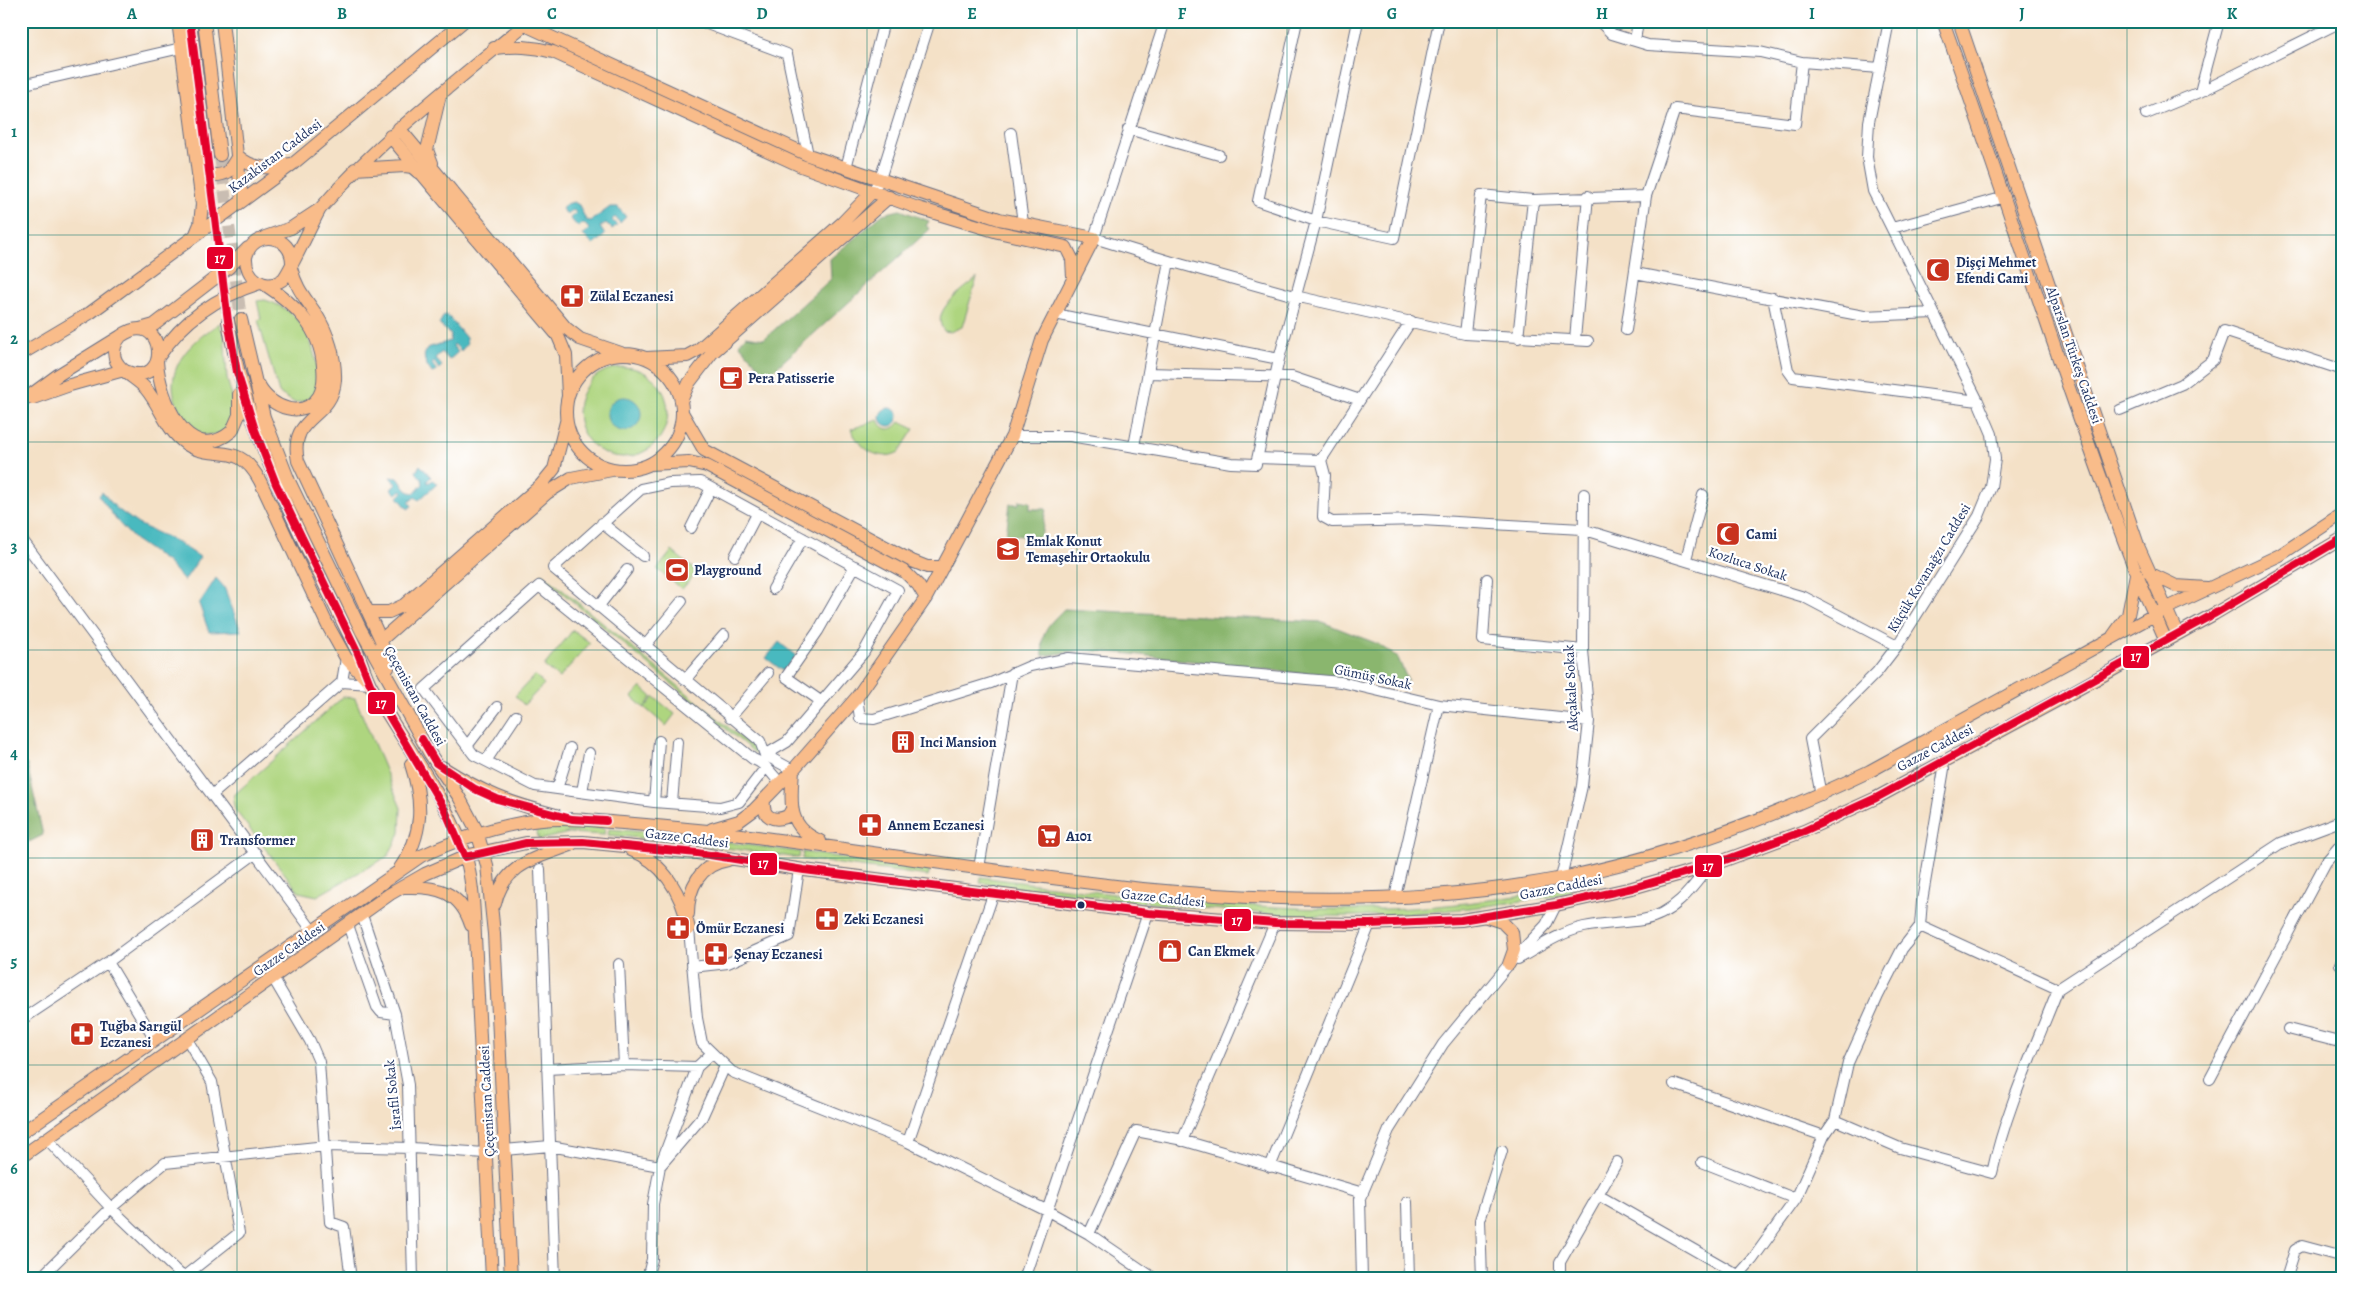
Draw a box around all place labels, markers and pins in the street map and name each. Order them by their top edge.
place label: Dişçi Mehmet Efendi Cami [1956,253,2037,288]
mosque icon: Dişçi Mehmet Efendi Cami [1925,257,1951,283]
pharmacy icon: Zülal Eczanesi [559,283,585,309]
place label: Zülal Eczanesi [590,287,674,306]
cafe icon: Pera Patisserie [718,365,744,391]
place label: Pera Patisserie [748,369,835,388]
mosque icon: Cami [1715,521,1741,547]
place label: Cami [1746,525,1777,544]
place label: Emlak Konut Temaşehir Ortaokulu [1026,532,1151,567]
school or university icon: Emlak Konut Temaşehir Ortaokulu [995,536,1021,562]
sports icon: Playground [664,557,690,583]
place label: Playground [694,561,762,580]
building icon: Inci Mansion [890,729,916,755]
place label: Inci Mansion [920,733,997,752]
pharmacy icon: Annem Eczanesi [857,812,883,838]
place label: Annem Eczanesi [887,816,984,835]
supermarket icon: A101 [1036,823,1062,849]
building icon: Transformer [189,827,215,853]
place label: A101 [1065,827,1092,846]
place label: Transformer [220,831,296,850]
unlabelled marker [1076,900,1086,910]
pharmacy icon: Zeki Eczanesi [814,906,840,932]
place label: Zeki Eczanesi [844,910,924,929]
pharmacy icon: Ömür Eczanesi [665,915,691,941]
place label: Ömür Eczanesi [696,919,784,938]
shop icon: Can Ekmek [1157,938,1183,964]
pharmacy icon: Şenay Eczanesi [703,941,729,967]
place label: Can Ekmek [1188,942,1255,961]
place label: Şenay Eczanesi [734,945,823,964]
place label: Tuğba Sarıgül Eczanesi [100,1017,182,1052]
pharmacy icon: Tuğba Sarıgül Eczanesi [69,1021,95,1047]

